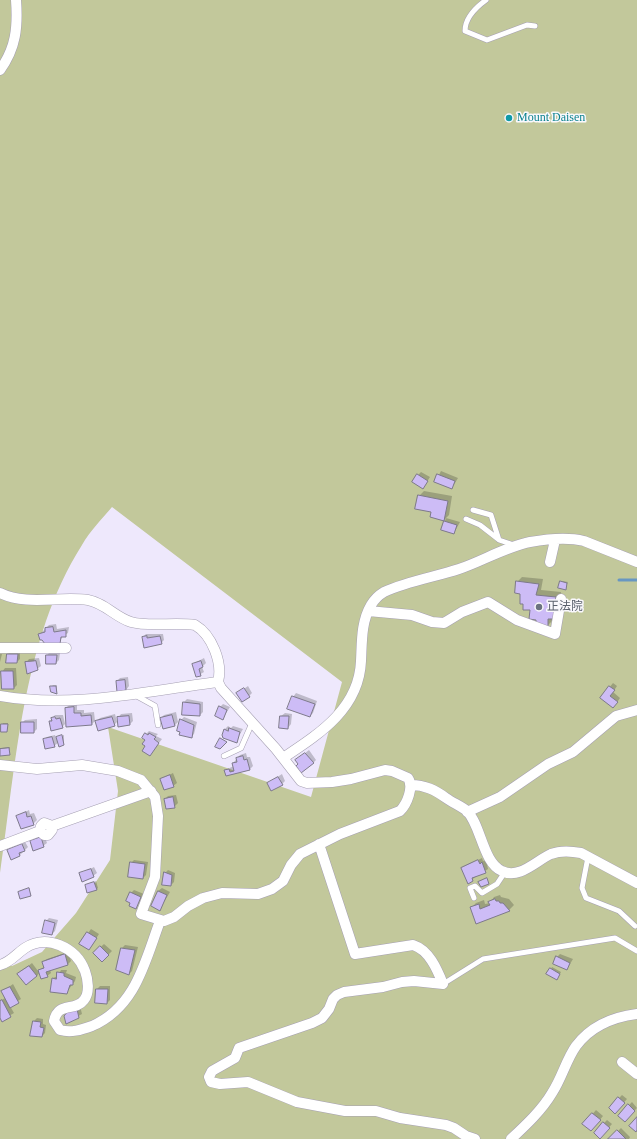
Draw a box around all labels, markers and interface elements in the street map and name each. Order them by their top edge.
place label: Mount Daisen [517,111,585,125]
marker: Mount Daisen [504,113,514,123]
place label: 正法院 [547,600,583,614]
marker: 正法院 [534,602,544,612]

